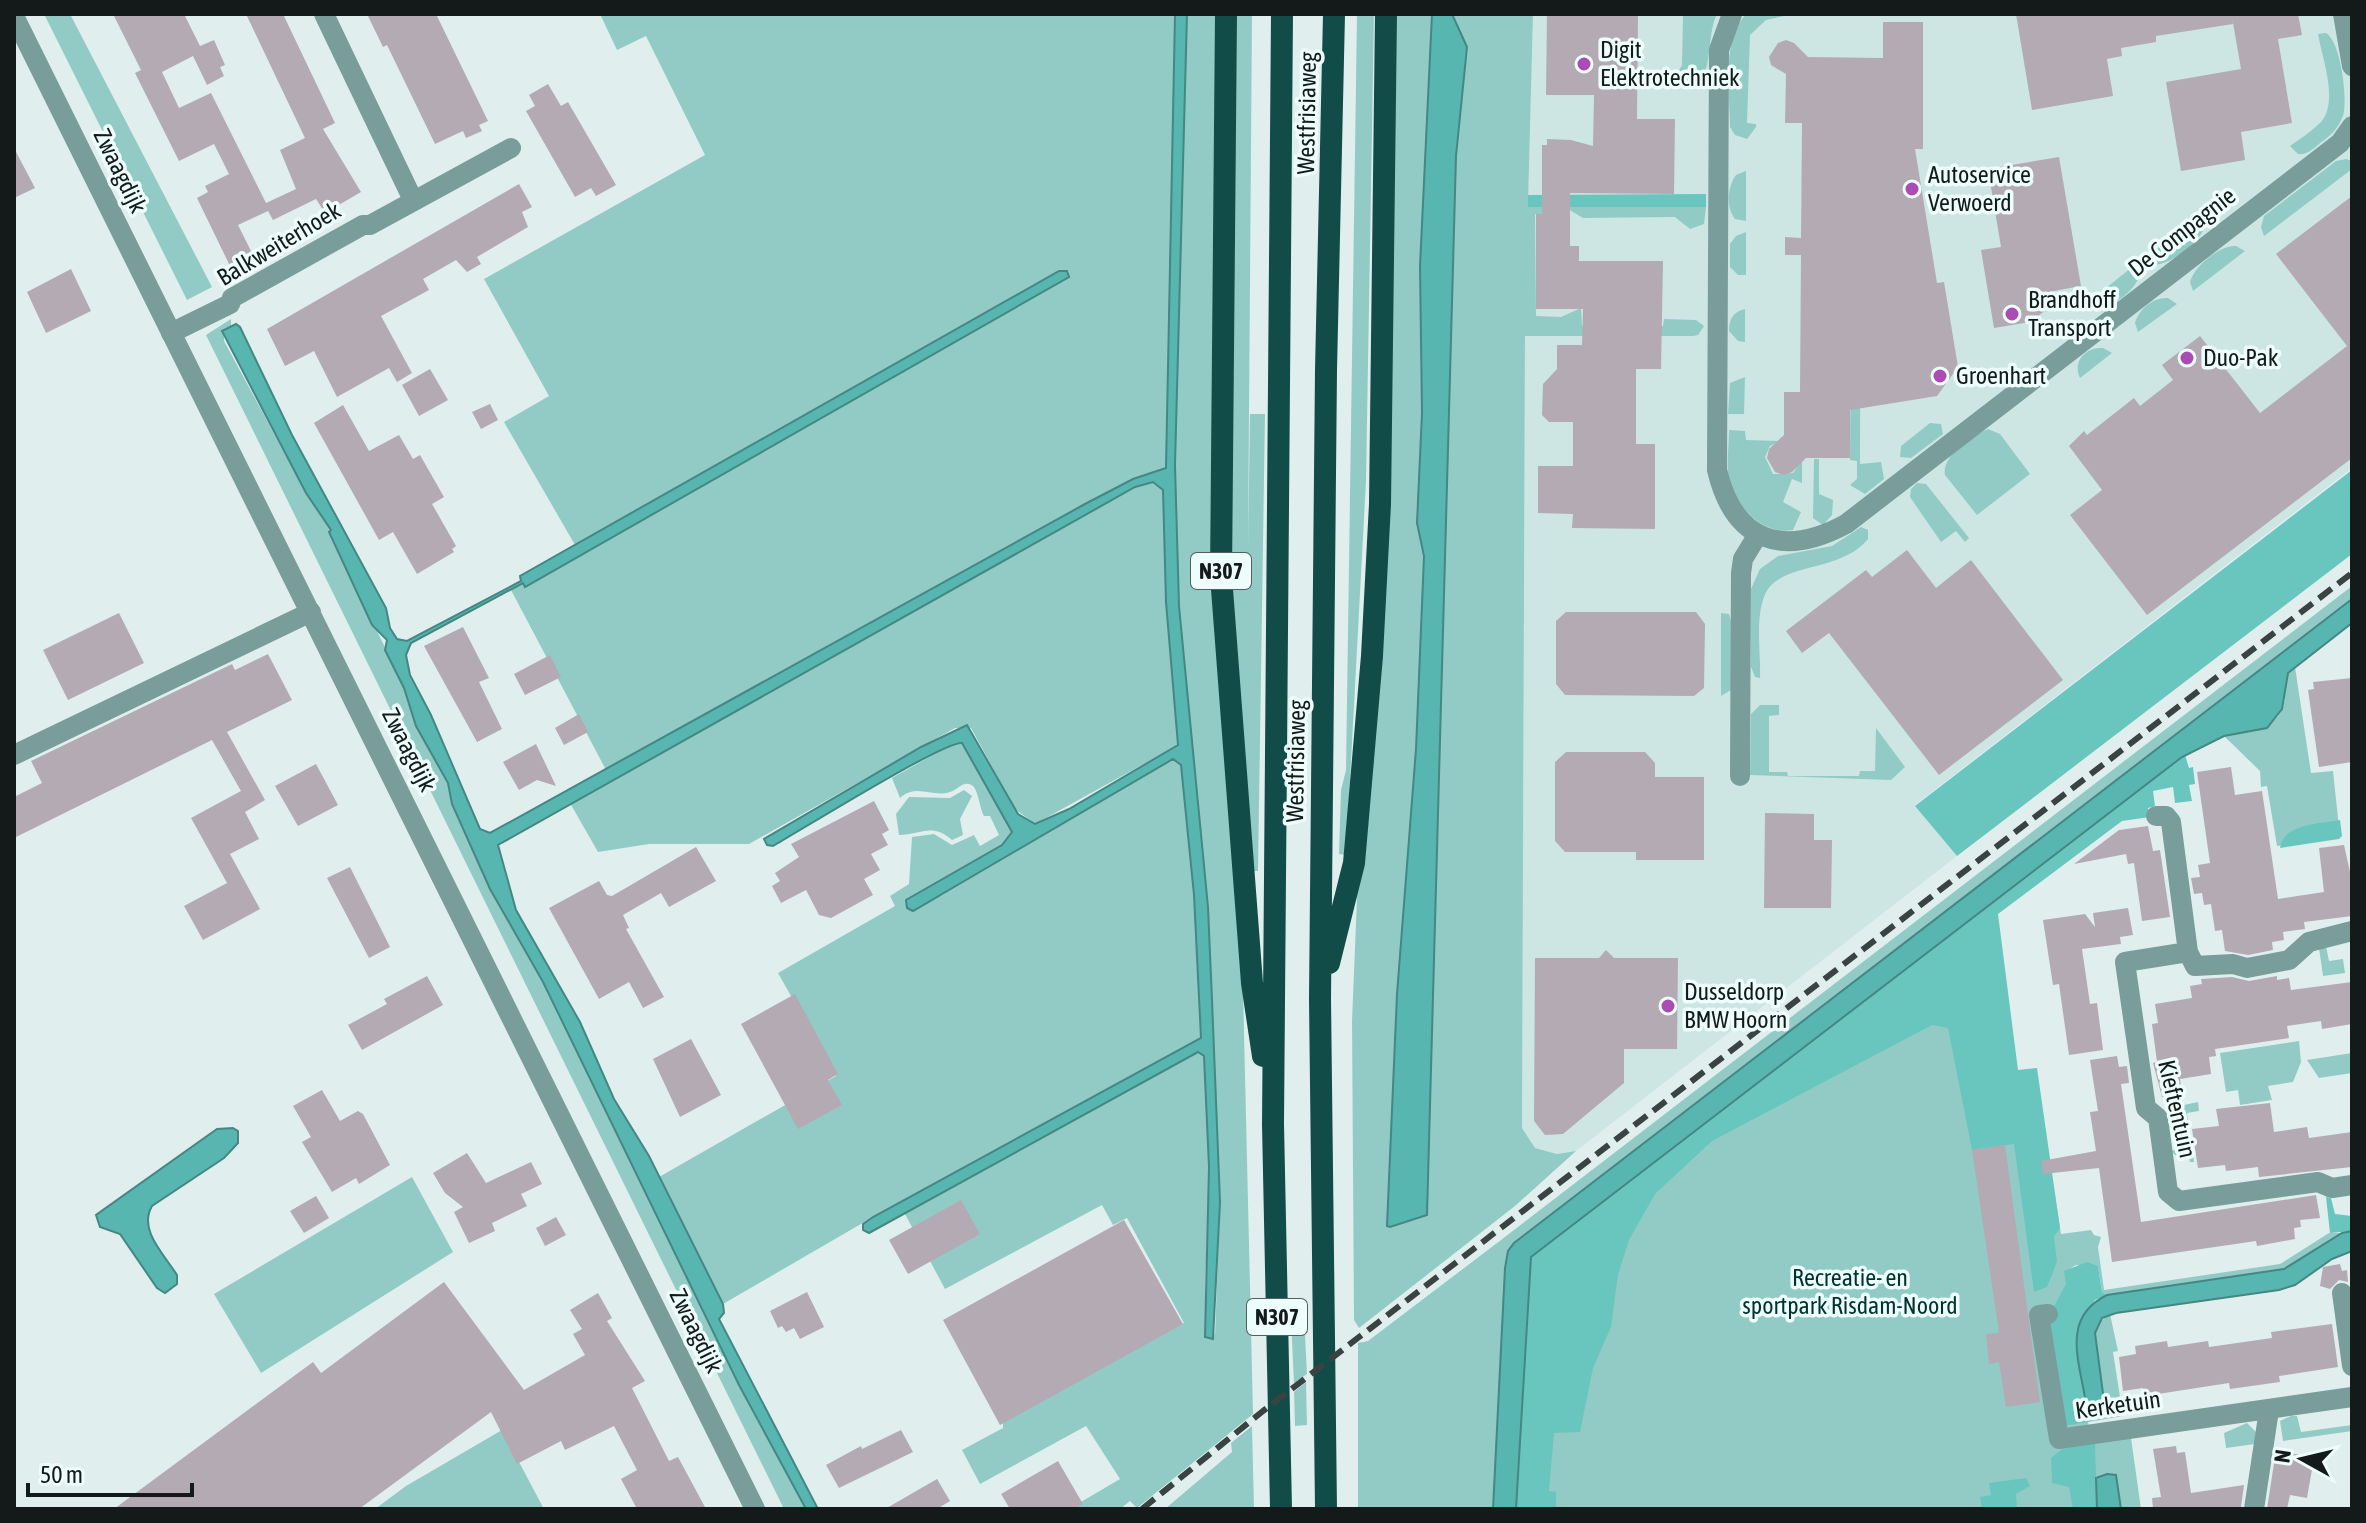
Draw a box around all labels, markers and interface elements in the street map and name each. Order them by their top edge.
place label: Digit Elektrotechniek [1600,36,1740,91]
street label: Westfrisiaweg [1292,51,1321,175]
marker: Digit Elektrotechniek [1575,55,1593,73]
street label: Zwaagdijk [89,124,153,218]
place label: Autoservice Verwoerd [1928,161,2031,216]
marker: Autoservice Verwoerd [1903,180,1921,198]
street label: De Compagnie [2123,182,2240,282]
street label: Balkweiterhoek [212,196,346,291]
place label: Brandhoff Transport [2028,286,2116,341]
marker: Brandhoff Transport [2003,305,2021,323]
place label: Duo-Pak [2203,344,2279,371]
marker: Duo-Pak [2178,349,2196,367]
place label: Groenhart [1956,362,2046,389]
marker: Groenhart [1931,367,1949,385]
road number: N307 [1191,553,1251,589]
street label: Westfrisiaweg [1281,699,1310,823]
street label: Zwaagdijk [377,704,442,796]
place label: Dusseldorp BMW Hoorn [1684,978,1787,1033]
marker: Dusseldorp BMW Hoorn [1659,997,1677,1015]
street label: Kieftentuin [2153,1057,2202,1160]
park label: Recreatie- en sportpark Risdam-Noord [1742,1264,1958,1319]
street label: Zwaagdijk [665,1284,729,1378]
road number: N307 [1247,1299,1307,1335]
street label: Kerketuin [2074,1385,2162,1424]
north arrow [2262,1419,2342,1499]
scale bar [28,1447,192,1497]
text: N [2268,1448,2296,1464]
text: 50 m [40,1461,83,1488]

